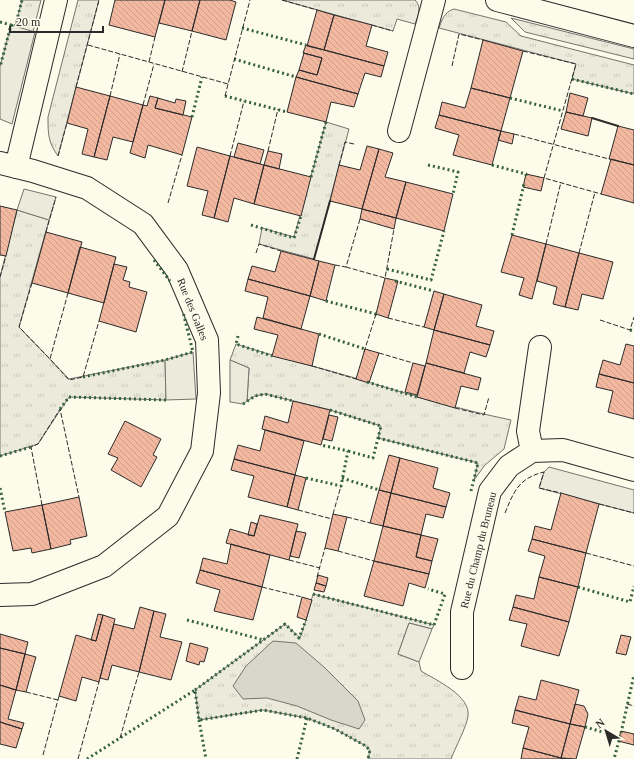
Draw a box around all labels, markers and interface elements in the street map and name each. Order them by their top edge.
scale bar [10,8,103,34]
text: 20 m [16,15,41,29]
street label: Rue des Galles [175,276,211,342]
street label: Rue du Champ du Bruneau [458,490,498,610]
north arrow [586,711,626,751]
text: N [593,716,607,730]

